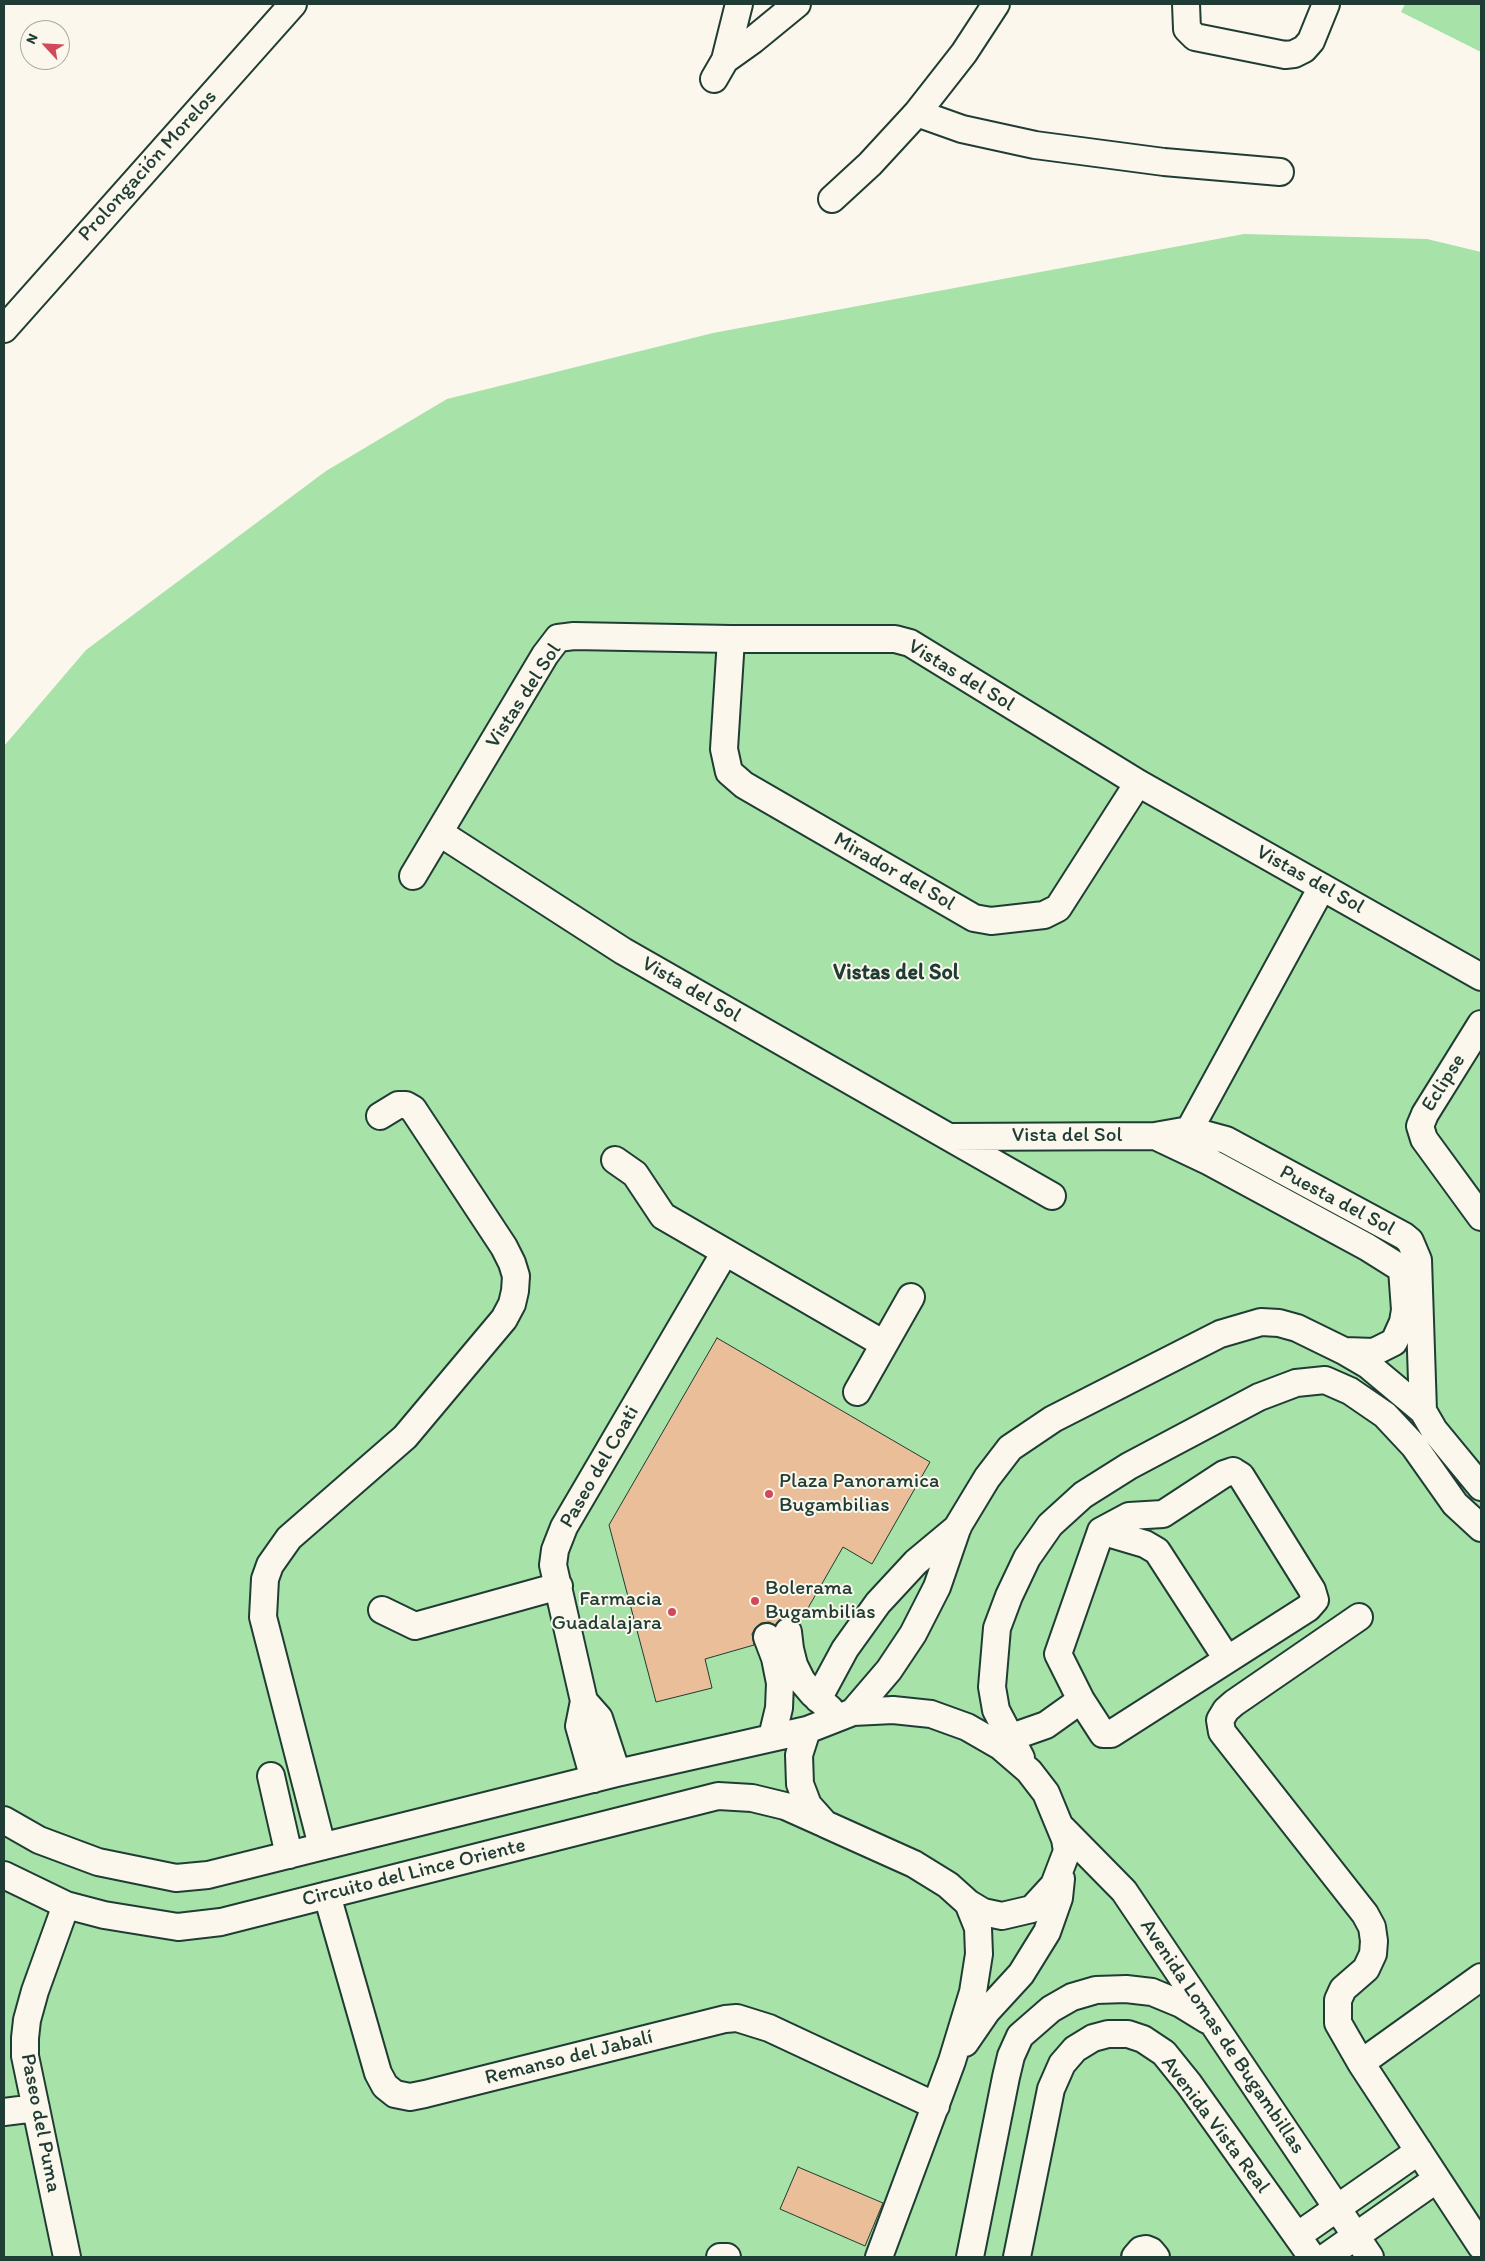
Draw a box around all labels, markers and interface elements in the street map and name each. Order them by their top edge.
north arrow [20,20,70,70]
text: N [22,31,42,47]
street label: Prolongación Morelos [73,85,223,247]
street label: Vistas del Sol [903,634,1019,718]
street label: Vistas del Sol [481,639,567,753]
street label: Mirador del Sol [829,827,959,917]
street label: Vistas del Sol [1251,840,1369,920]
street label: Vista del Sol [637,951,745,1029]
district label: Vistas del Sol [833,960,959,986]
street label: Eclipse [1417,1050,1471,1116]
street label: Vista del Sol [1012,1123,1122,1149]
street label: Puesta del Sol [1275,1160,1399,1242]
street label: Paseo del Coati [555,1401,645,1533]
place label: Plaza Panoramica Bugambilias [779,1469,939,1519]
marker: Plaza Panoramica Bugambilias [763,1488,775,1500]
place label: Bolerama Bugambilias [765,1576,876,1626]
place label: Farmacia Guadalajara [551,1587,662,1637]
marker: Bolerama Bugambilias [749,1595,761,1607]
marker: Farmacia Guadalajara [666,1606,678,1618]
street label: Circuito del Lince Oriente [300,1833,528,1913]
street label: Avenida Lomas de Bugambillas [1134,1915,1310,2159]
street label: Remanso del Jabalí [482,2025,656,2091]
street label: Avenida Vista Real [1155,2051,1275,2199]
street label: Paseo del Puma [14,2052,66,2194]

